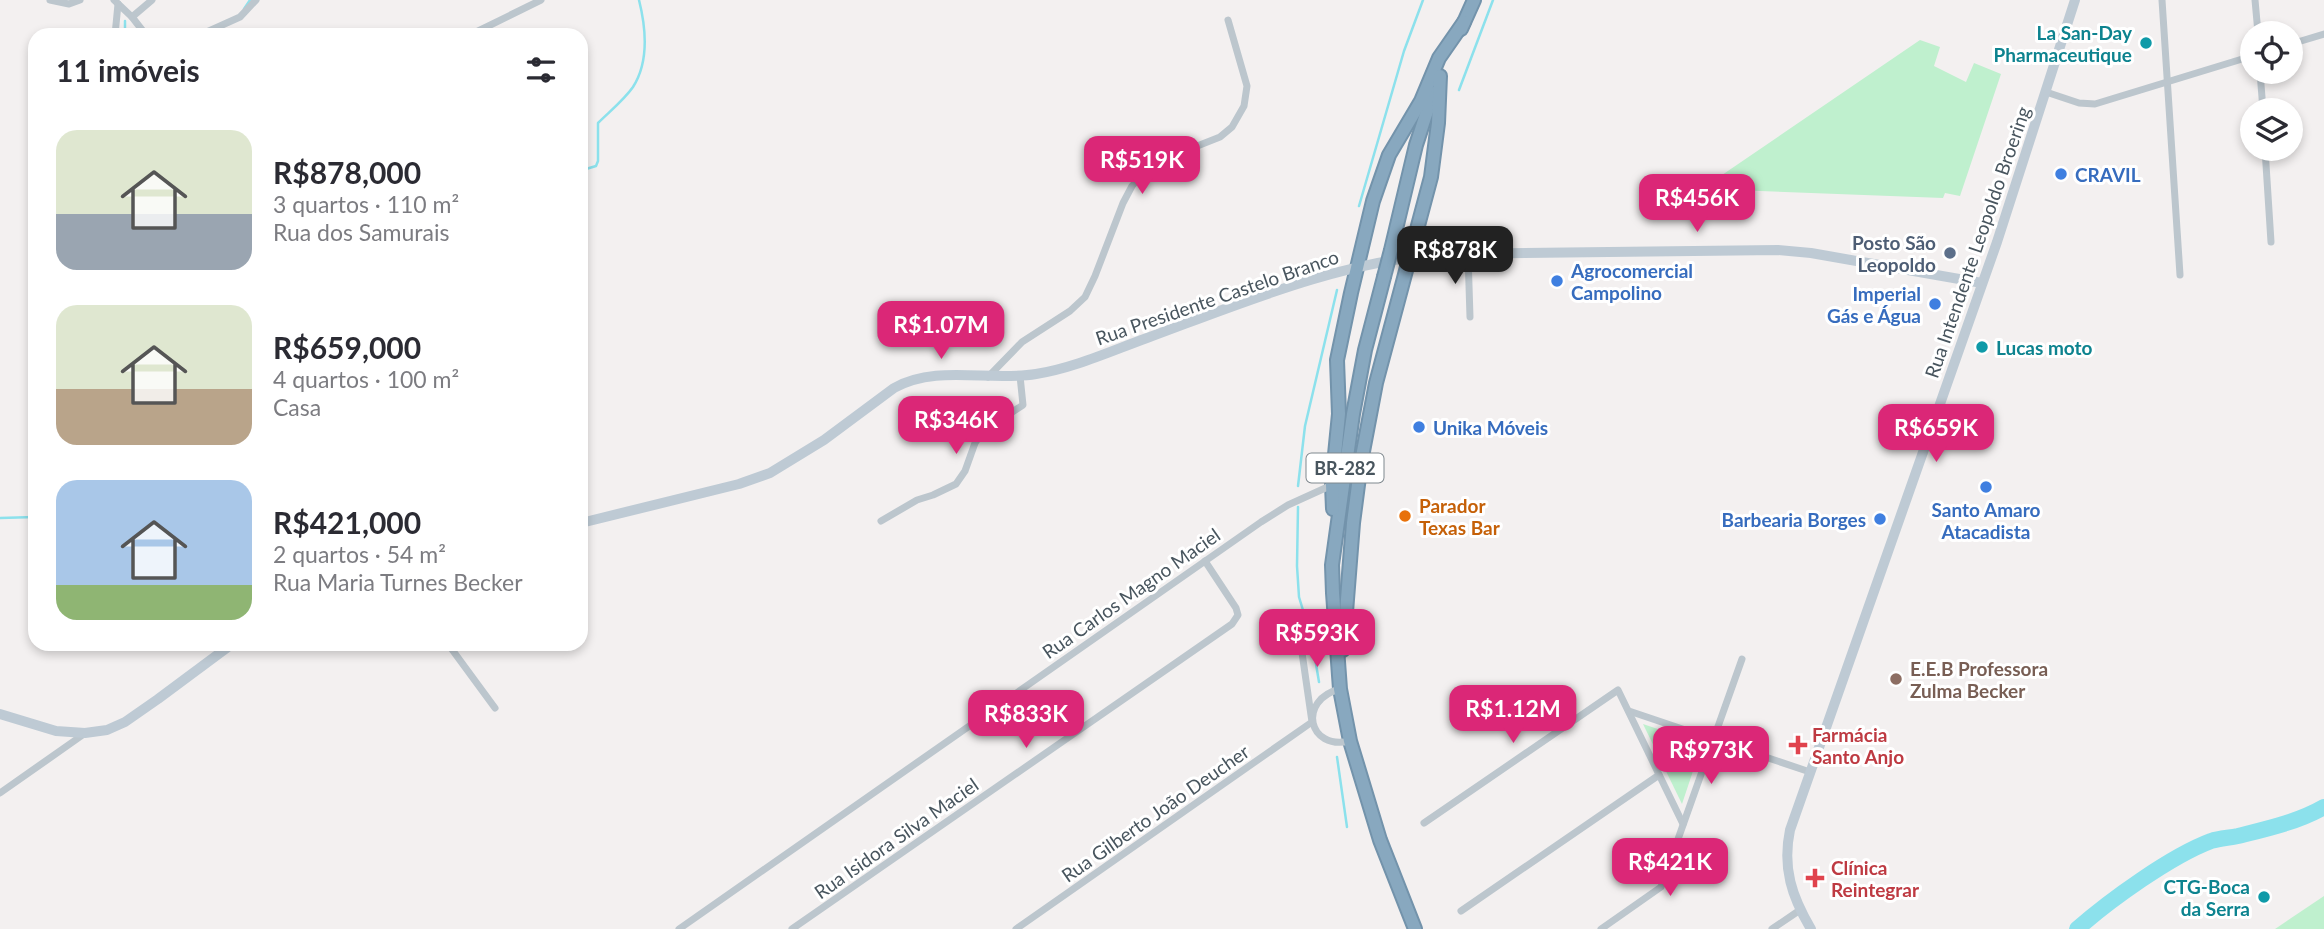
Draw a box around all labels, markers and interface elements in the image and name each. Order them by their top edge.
place label: La San-Day Pharmaceutique [1994,21,2133,66]
map controls [2240,21,2303,161]
button: locate [2240,21,2303,84]
marker: La San-Day Pharmaceutique [2138,35,2154,51]
icon: filters [522,51,560,89]
text: 11 imóveis [56,52,200,88]
button: layers [2240,98,2303,161]
street label: Rua Intendente Leopoldo Broering [1920,103,2034,381]
pin: R$519K [1085,136,1199,196]
text: R$519K [1100,145,1184,173]
text: R$878,000 [273,154,421,190]
icon: home [112,158,196,242]
place label: CRAVIL [2075,163,2141,186]
marker: CRAVIL [2053,166,2069,182]
pin: R$456K [1640,174,1754,234]
text: R$456K [1655,183,1739,211]
text: 3 quartos · 110 m² [273,190,459,218]
text: Rua dos Samurais [273,218,449,246]
pin: R$878K [1398,226,1512,286]
place label: Posto São Leopoldo [1852,231,1936,276]
text: R$878K [1413,235,1497,263]
street label: Rua Presidente Castelo Branco [1092,245,1342,349]
marker: Posto São Leopoldo [1942,245,1958,261]
place label: Agrocomercial Campolino [1570,259,1693,304]
marker: Agrocomercial Campolino [1549,273,1565,289]
place label: Imperial Gás e Água [1827,282,1921,327]
marker: Imperial Gás e Água [1927,296,1943,312]
pin: R$1.07M [876,302,1006,361]
text: R$1.07M [893,310,989,338]
text: R$659,000 [273,329,421,365]
icon: home [112,333,196,417]
place label: Lucas moto [1996,336,2093,359]
marker: Lucas moto [1974,339,1990,355]
text: 4 quartos · 100 m² [273,365,459,393]
text: Casa [273,393,321,421]
pin: R$346K [899,396,1013,456]
text: R$346K [914,405,998,433]
pin: R$659K [1879,405,1993,464]
text: R$659K [1894,413,1978,441]
place label: Unika Móveis [1433,416,1548,439]
marker: Unika Móveis [1411,419,1427,435]
road number: BR-282 [1306,454,1384,482]
marker: Santo Amaro Atacadista [1978,479,1994,495]
place label: Parador Texas Bar [1419,494,1501,539]
place label: Santo Amaro Atacadista [1932,498,2041,543]
text: R$421,000 [273,504,421,540]
icon: home [112,508,196,592]
marker: Parador Texas Bar [1397,508,1413,524]
place label: Barbearia Borges [1722,508,1866,531]
marker: Barbearia Borges [1872,511,1888,527]
street label: Rua Carlos Magno Maciel [1038,523,1224,663]
text: 2 quartos · 54 m² [273,540,446,568]
text: Rua Maria Turnes Becker [273,568,523,596]
pin: R$593K [1260,610,1374,669]
text: R$593K [1275,618,1359,646]
place label: E.E.B Professora Zulma Becker [1910,657,2048,702]
marker: E.E.B Professora Zulma Becker [1888,671,1904,687]
pin: R$1.12M [1448,686,1578,745]
pin: R$833K [969,690,1083,750]
text: R$1.12M [1465,694,1561,722]
text: R$833K [984,699,1068,727]
place label: Farmácia Santo Anjo [1812,723,1904,768]
pin: R$973K [1654,726,1768,786]
text: R$973K [1669,735,1753,763]
marker: Farmácia Santo Anjo [1790,737,1806,753]
street label: Rua Gilberto João Deucher [1057,739,1253,887]
street label: Rua Isidora Silva Maciel [810,773,982,903]
pin: R$421K [1613,838,1727,898]
text: R$421K [1628,847,1712,875]
place label: Clínica Reintegrar [1831,856,1920,901]
marker: Clínica Reintegrar [1805,868,1825,888]
place label: CTG-Boca da Serra [2164,875,2250,920]
marker: CTG-Boca da Serra [2256,889,2272,905]

